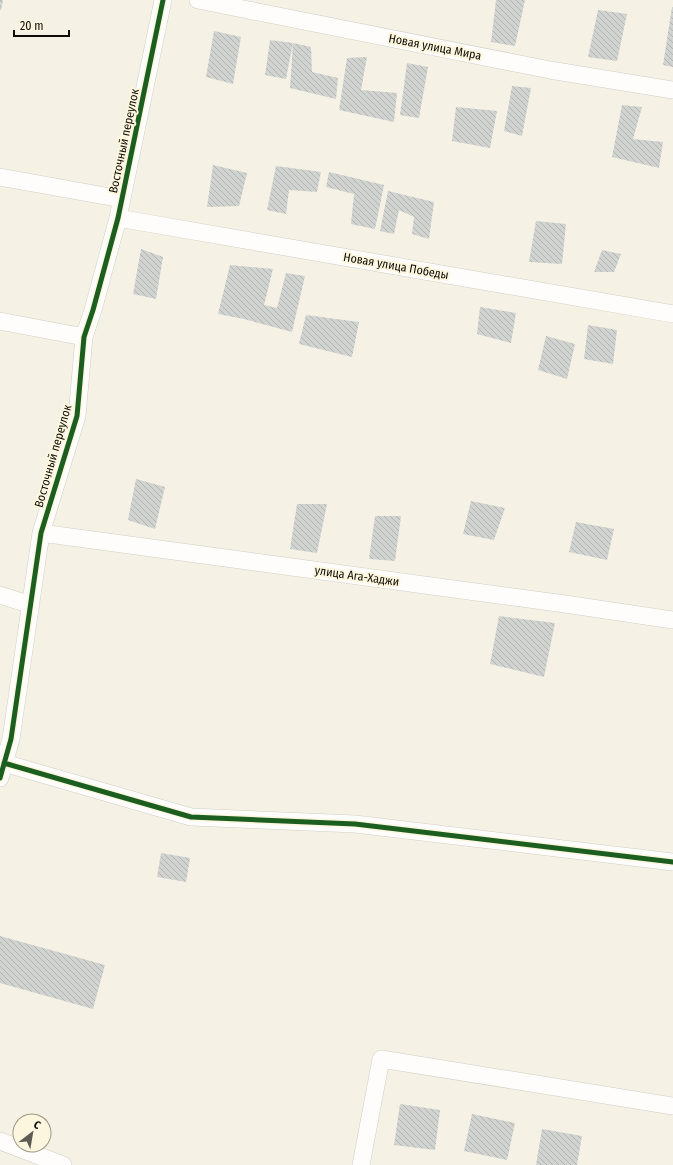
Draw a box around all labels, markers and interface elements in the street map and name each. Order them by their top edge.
scale bar [14,12,69,38]
text: 20 m [20,19,44,33]
street label: Новая улица Мира [387,31,483,63]
street label: Восточный переулок [106,87,142,194]
street label: Новая улица Победы [342,250,450,282]
street label: Восточный переулок [32,403,74,509]
street label: улица Ага-Хаджи [314,563,400,589]
north arrow [12,1113,52,1153]
text: С [31,1118,43,1132]

